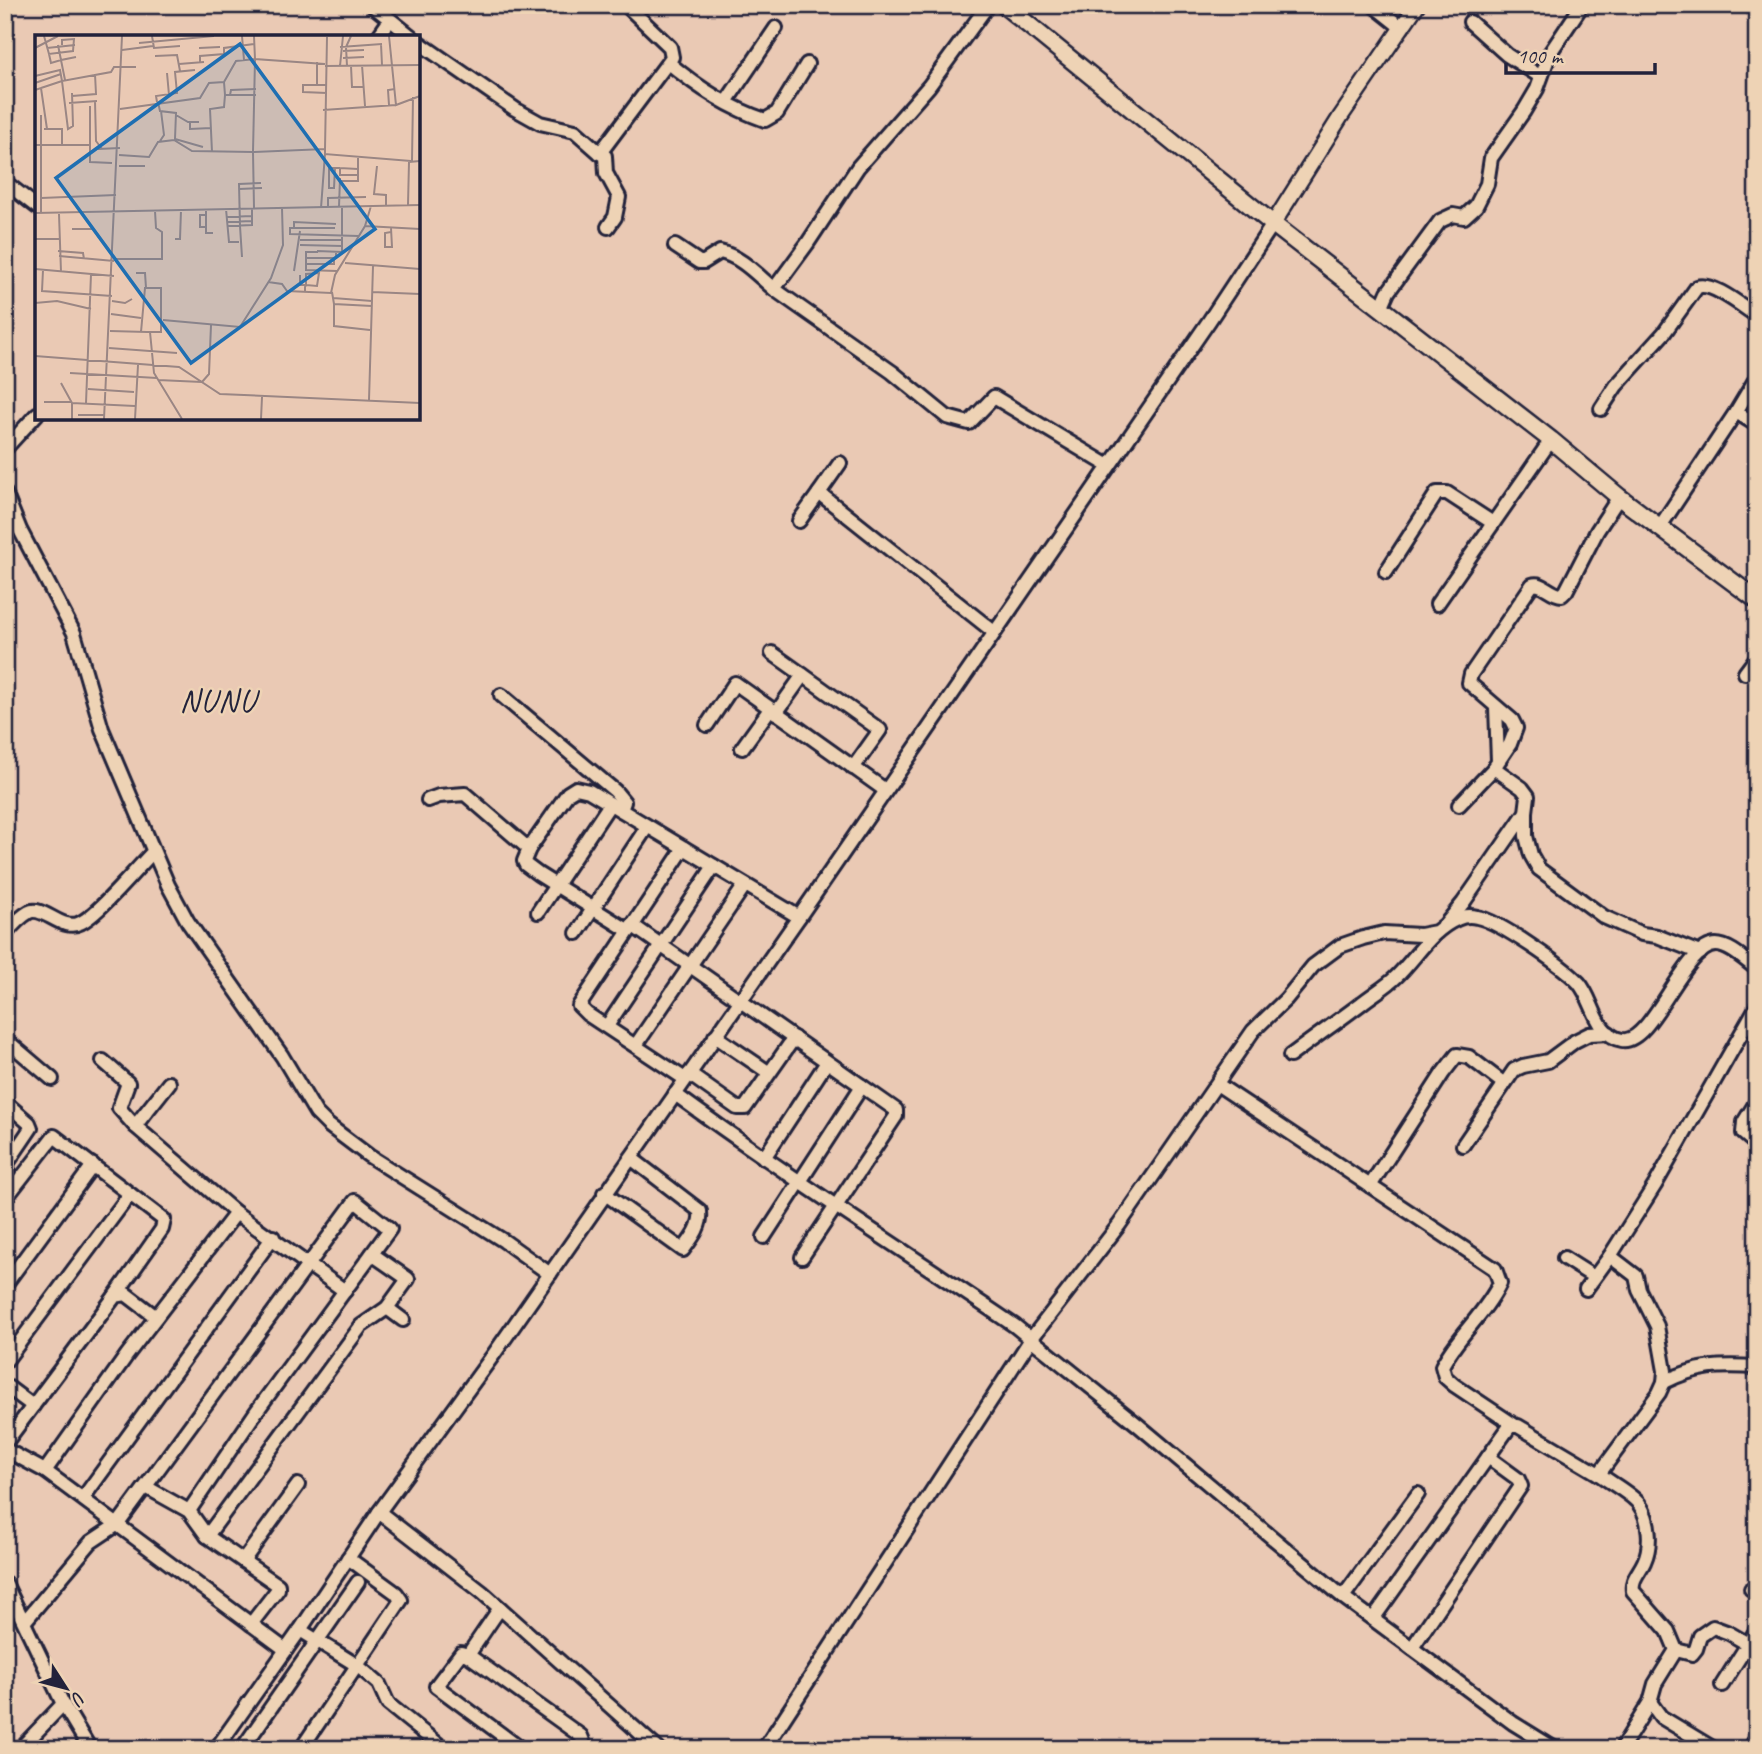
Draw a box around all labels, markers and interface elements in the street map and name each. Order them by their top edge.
scale bar [1506,32,1655,76]
inset map [35,35,420,420]
text: 100 m [1517,43,1564,69]
district label: NUNU [179,680,260,721]
north arrow [32,1652,102,1722]
text: U [64,1687,91,1711]

